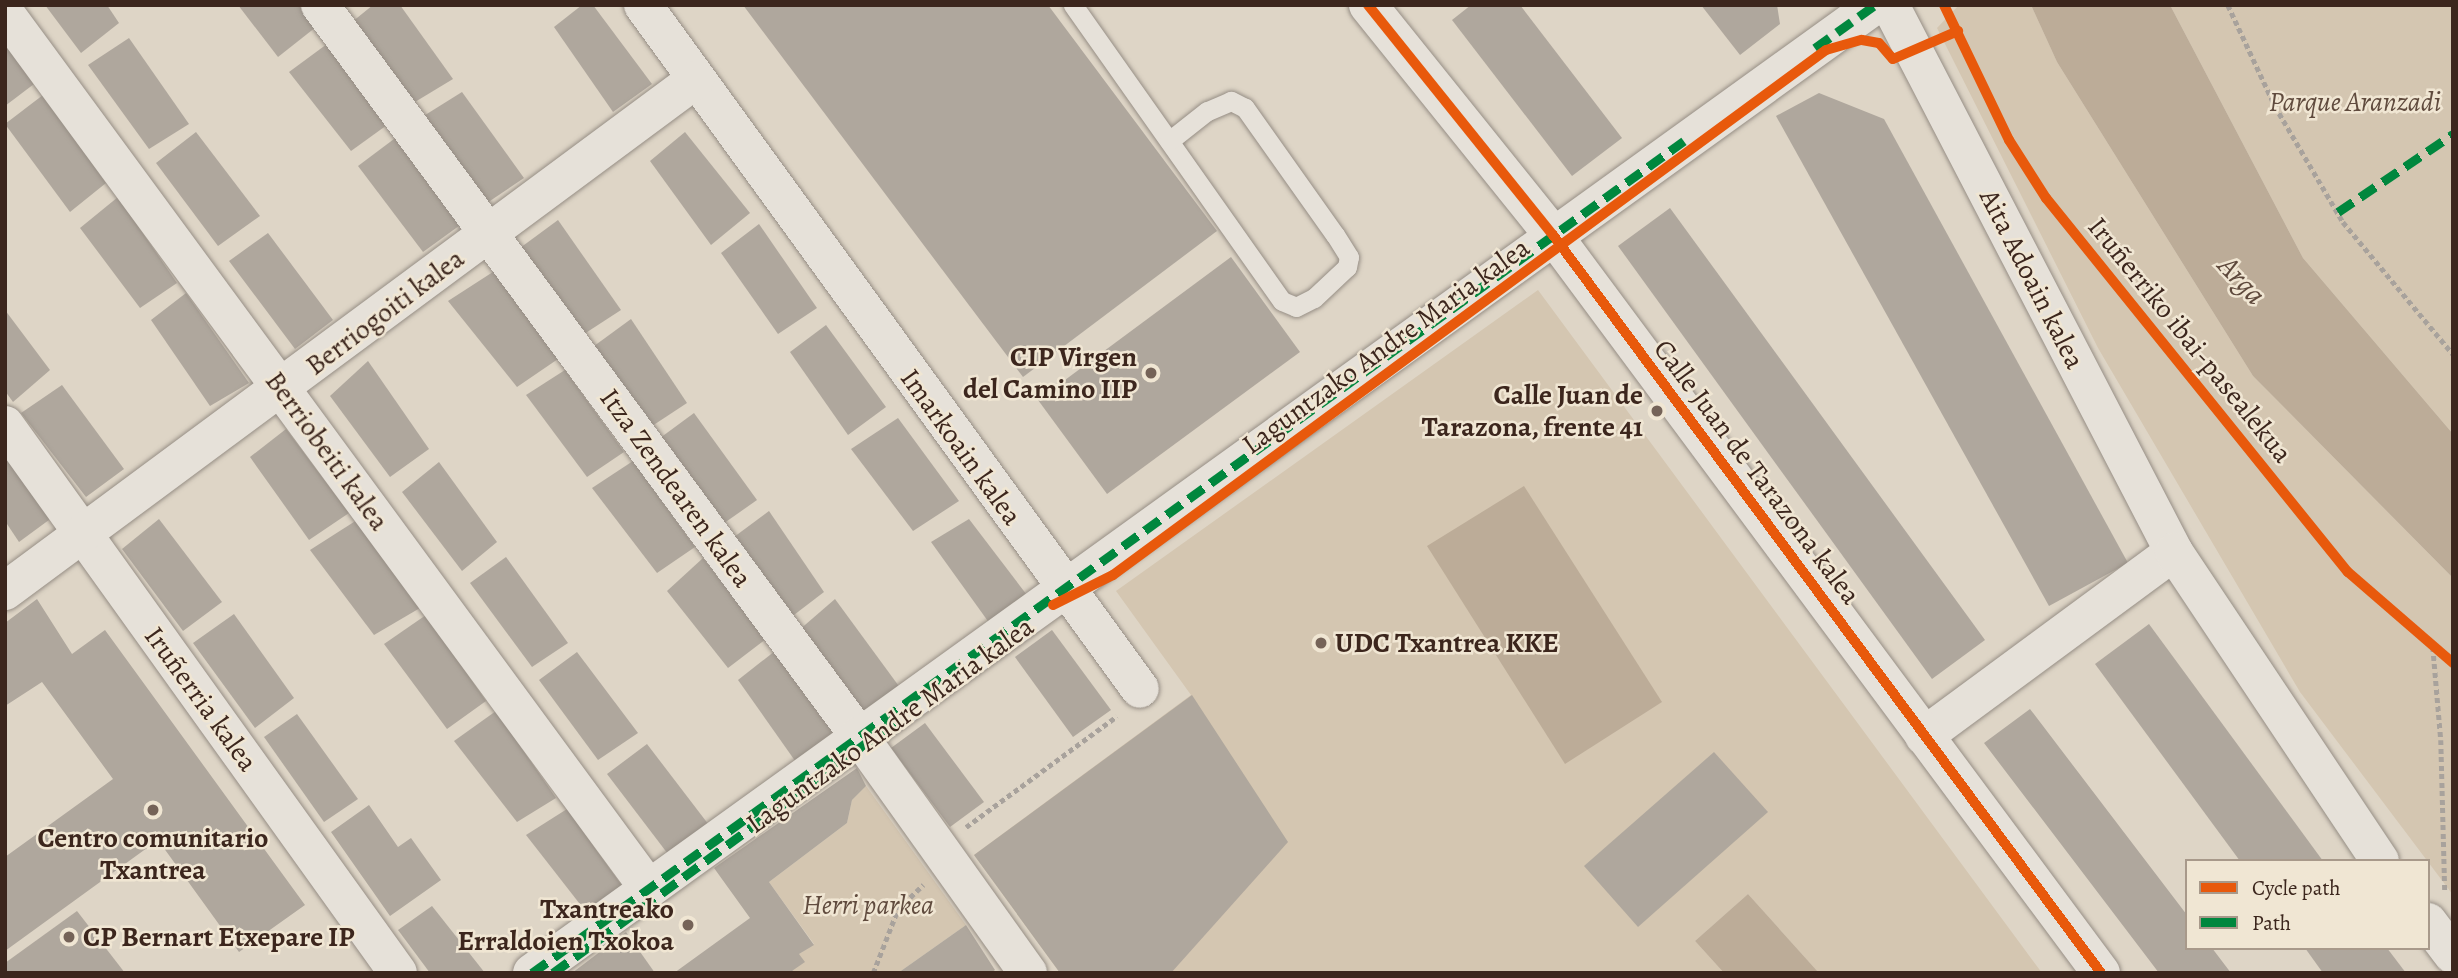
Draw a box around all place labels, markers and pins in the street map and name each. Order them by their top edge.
place label: CIP Virgen del Camino IIP [963,340,1137,406]
marker: CIP Virgen del Camino IIP [1143,365,1159,381]
place label: Calle Juan de Tarazona, frente 41 [1421,378,1643,444]
marker: Calle Juan de Tarazona, frente 41 [1649,403,1665,419]
place label: UDC Txantrea KKE [1335,626,1559,660]
marker: UDC Txantrea KKE [1313,635,1329,651]
marker: Centro comunitario Txantrea [145,802,161,818]
place label: Centro comunitario Txantrea [37,821,269,887]
place label: Txantreako Erraldoien Txokoa [458,892,674,958]
marker: Txantreako Erraldoien Txokoa [680,917,696,933]
place label: CP Bernart Etxepare IP [83,920,354,954]
marker: CP Bernart Etxepare IP [61,929,77,945]

